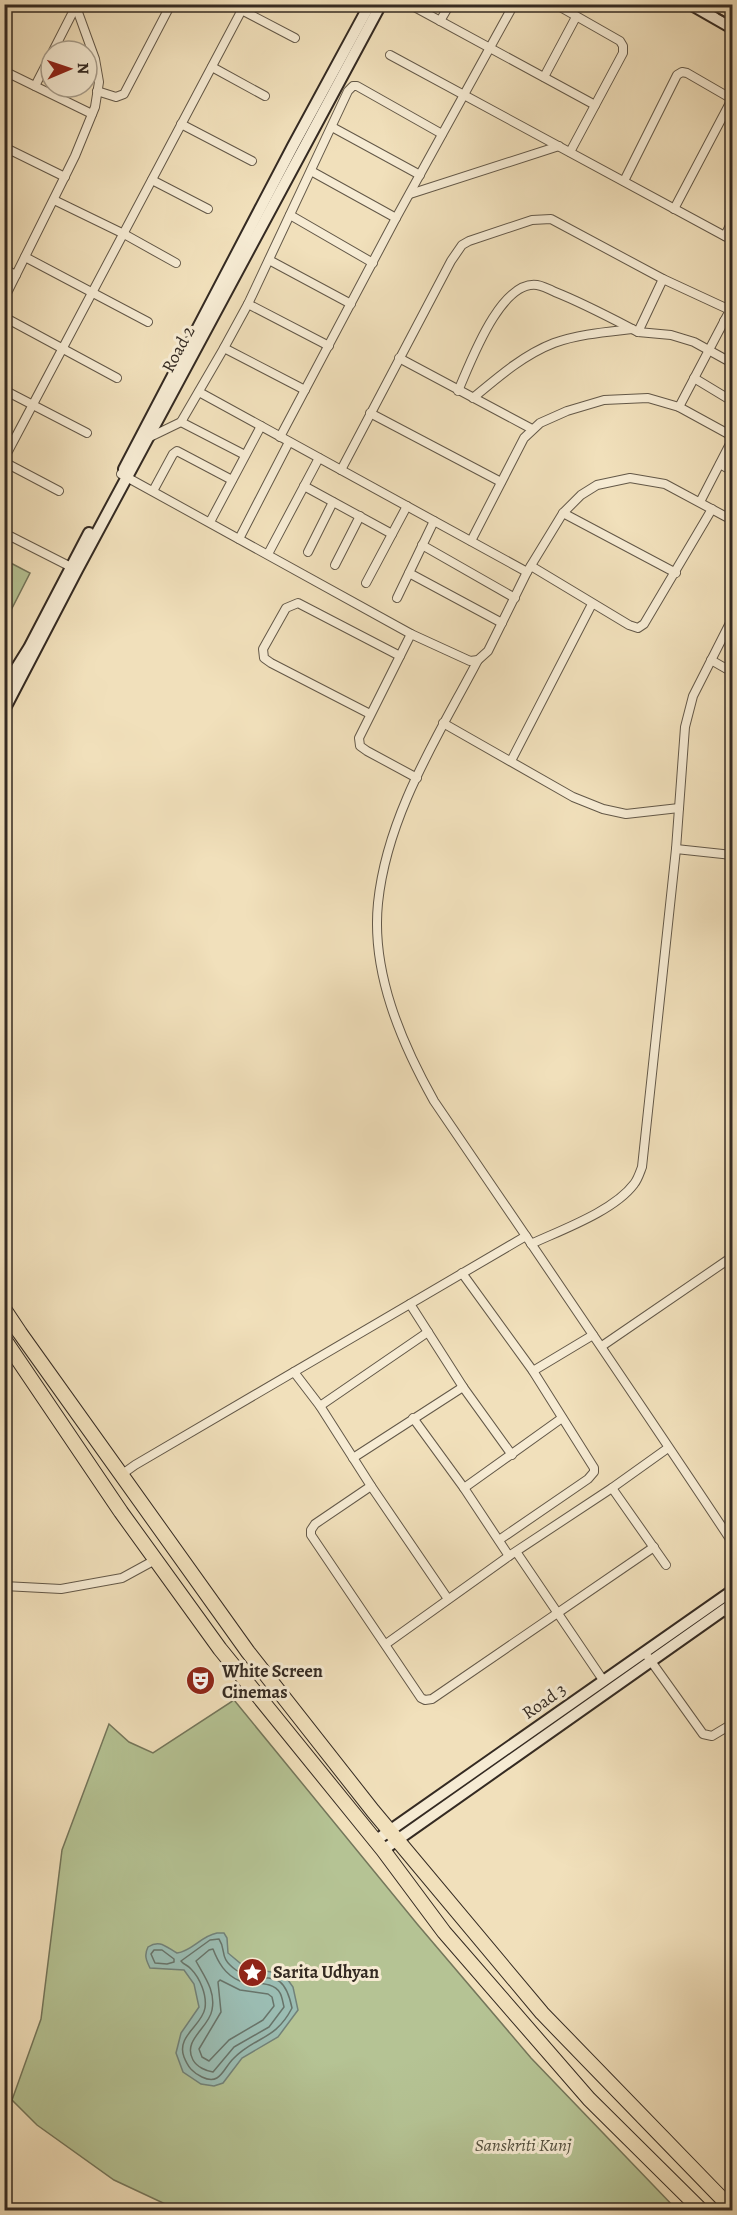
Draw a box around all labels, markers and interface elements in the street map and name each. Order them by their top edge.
north arrow [39,39,99,99]
text: N [72,62,94,75]
street label: Road 2 [156,321,200,377]
place label: White Screen Cinemas [221,1659,323,1704]
theatre icon: White Screen Cinemas [185,1665,217,1697]
street label: Road 3 [517,1677,571,1725]
place icon: Sarita Udhyan [236,1956,268,1988]
place label: Sarita Udhyan [273,1960,379,1984]
park label: Sanskriti Kunj [475,2133,572,2157]

